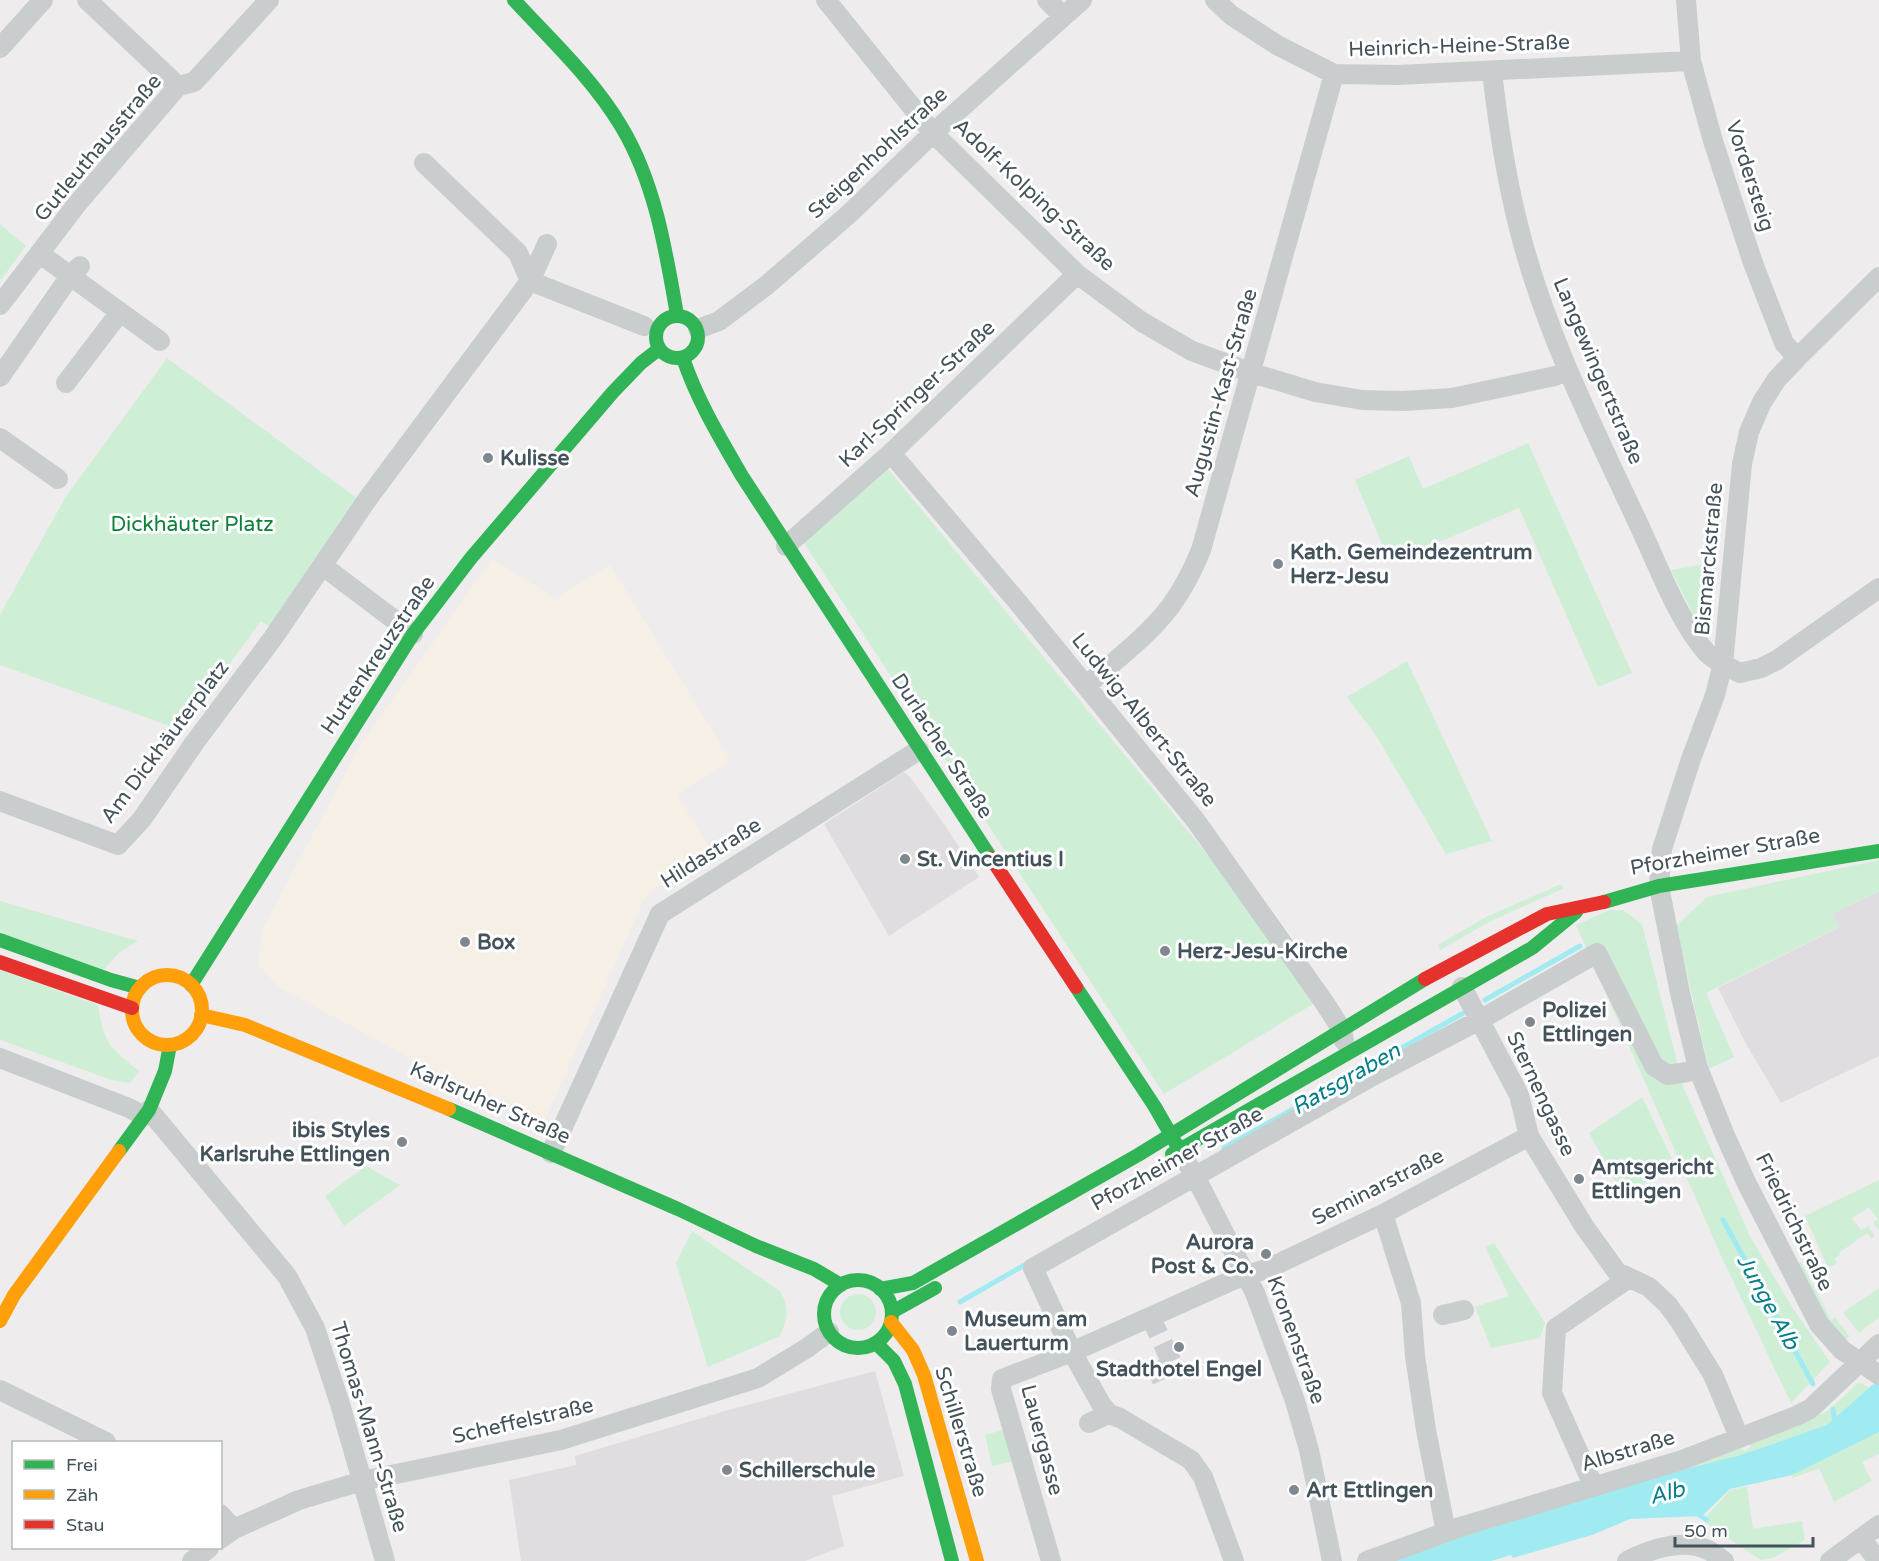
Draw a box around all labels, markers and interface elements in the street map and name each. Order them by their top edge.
street label: Heinrich-Heine-Straße [1348,30,1570,62]
street label: Gutleuthausstraße [29,69,167,227]
street label: Steigenhohlstraße [803,82,953,224]
street label: Adolf-Kolping-Straße [948,113,1120,277]
street label: Vordersteig [1720,117,1780,235]
street label: Langewingertstraße [1547,274,1649,468]
street label: Augustin-Kast-Straße [1179,286,1263,500]
street label: Karl-Springer-Straße [834,315,1000,473]
place label: Kulisse [500,446,569,471]
marker: Kulisse [481,451,495,465]
street label: Bismarckstraße [1690,481,1728,637]
park label: Dickhäuter Platz [110,512,274,537]
place label: Kath. Gemeindezentrum Herz-Jesu [1290,540,1532,589]
marker: Kath. Gemeindezentrum Herz-Jesu [1271,557,1285,571]
street label: Huttenkreuzstraße [316,571,440,739]
street label: Ludwig-Albert-Straße [1066,628,1222,812]
street label: Am Dickhäuterplatz [96,656,234,828]
street label: Durlacher Straße [886,669,998,823]
street label: Hildastraße [656,812,766,894]
street label: Pforzheimer Straße [1628,823,1822,881]
place label: St. Vincentius I [917,847,1064,872]
marker: St. Vincentius I [898,852,912,866]
place label: Box [477,930,515,955]
marker: Box [458,935,472,949]
place label: Herz-Jesu-Kirche [1177,939,1348,964]
marker: Herz-Jesu-Kirche [1158,944,1172,958]
place label: Polizei Ettlingen [1542,998,1632,1047]
marker: Polizei Ettlingen [1523,1015,1537,1029]
street label: Sternengasse [1501,1028,1581,1160]
water label: Ratsgraben [1287,1037,1405,1121]
street label: Karlsruher Straße [406,1056,574,1150]
street label: Pforzheimer Straße [1087,1101,1267,1217]
place label: ibis Styles Karlsruhe Ettlingen [200,1118,390,1167]
marker: ibis Styles Karlsruhe Ettlingen [395,1135,409,1149]
street label: Seminarstraße [1308,1143,1448,1231]
street label: Friedrichstraße [1750,1149,1838,1295]
place label: Amtsgericht Ettlingen [1591,1155,1714,1204]
marker: Amtsgericht Ettlingen [1572,1172,1586,1186]
place label: Aurora Post & Co. [1151,1230,1254,1279]
marker: Aurora Post & Co. [1259,1247,1273,1261]
water label: Junge Alb [1731,1250,1805,1355]
street label: Kronenstraße [1261,1273,1331,1408]
place label: Museum am Lauerturm [964,1307,1087,1356]
street label: Thomas-Mann-Straße [325,1319,413,1535]
marker: Museum am Lauerturm [945,1324,959,1338]
marker: Stadthotel Engel [1172,1340,1186,1354]
place label: Stadthotel Engel [1096,1357,1262,1382]
street label: Schillerstraße [929,1364,993,1500]
street label: Lauergasse [1015,1382,1069,1498]
street label: Scheffelstraße [450,1393,596,1449]
street label: Albstraße [1578,1425,1678,1477]
legend [12,1441,222,1549]
text: Frei [66,1454,98,1476]
place label: Schillerschule [739,1458,876,1483]
marker: Schillerschule [720,1463,734,1477]
water label: Alb [1646,1476,1689,1510]
place label: Art Ettlingen [1306,1478,1433,1503]
marker: Art Ettlingen [1287,1483,1301,1497]
text: Zäh [66,1484,99,1506]
scale bar [1675,1510,1813,1548]
text: Stau [66,1514,105,1536]
text: 50 m [1684,1520,1728,1542]

